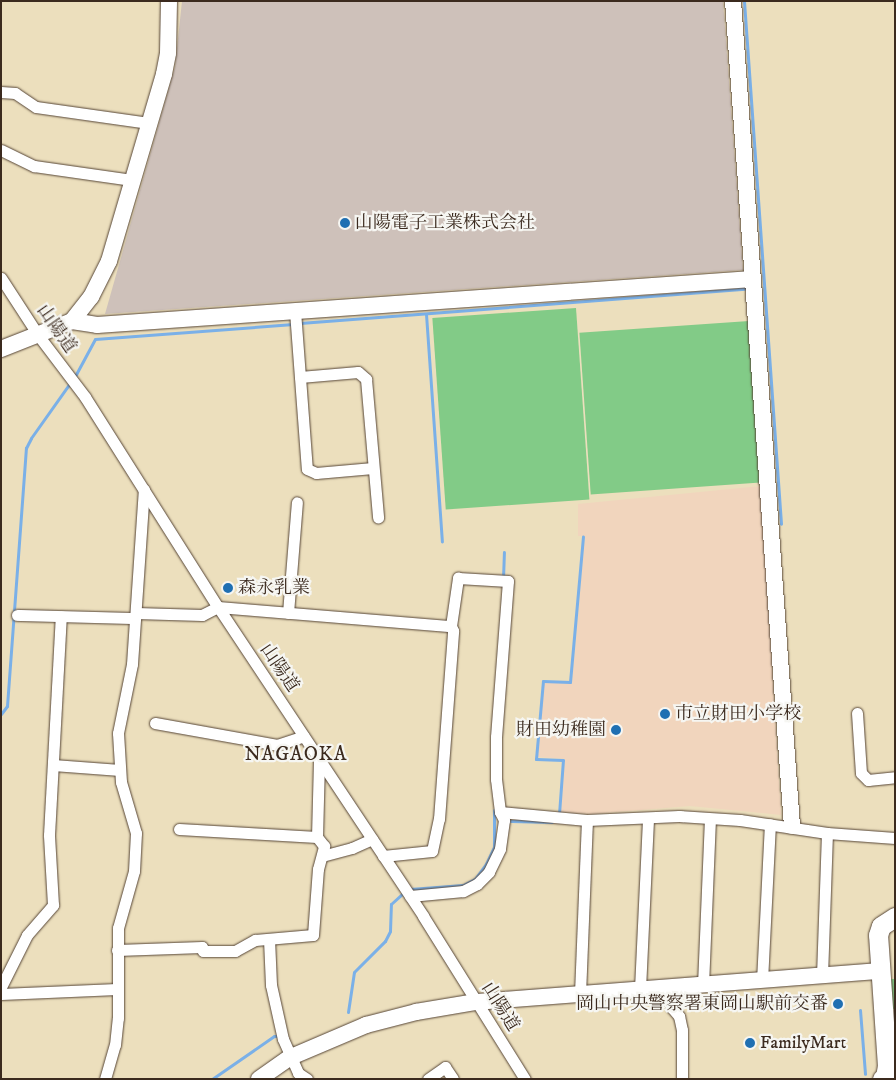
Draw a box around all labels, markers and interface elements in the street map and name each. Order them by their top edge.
place label: 山陽電子工業株式会社 [355,212,535,234]
marker: 山陽電子工業株式会社 [339,217,351,229]
street label: 山陽道 [32,301,80,357]
place label: 森永乳業 [238,577,310,599]
marker: 森永乳業 [222,582,234,594]
street label: 山陽道 [255,640,303,696]
place label: 市立財田小学校 [675,703,801,725]
marker: 市立財田小学校 [659,708,671,720]
place label: 財田幼稚園 [516,719,606,741]
marker: 財田幼稚園 [610,724,622,736]
district label: NAGAOKA [244,742,348,766]
street label: 山陽道 [477,978,523,1036]
place label: 岡山中央警察署東岡山駅前交番 [576,993,828,1015]
marker: 岡山中央警察署東岡山駅前交番 [832,998,844,1010]
place label: FamilyMart [760,1032,846,1054]
marker: FamilyMart [744,1037,756,1049]

